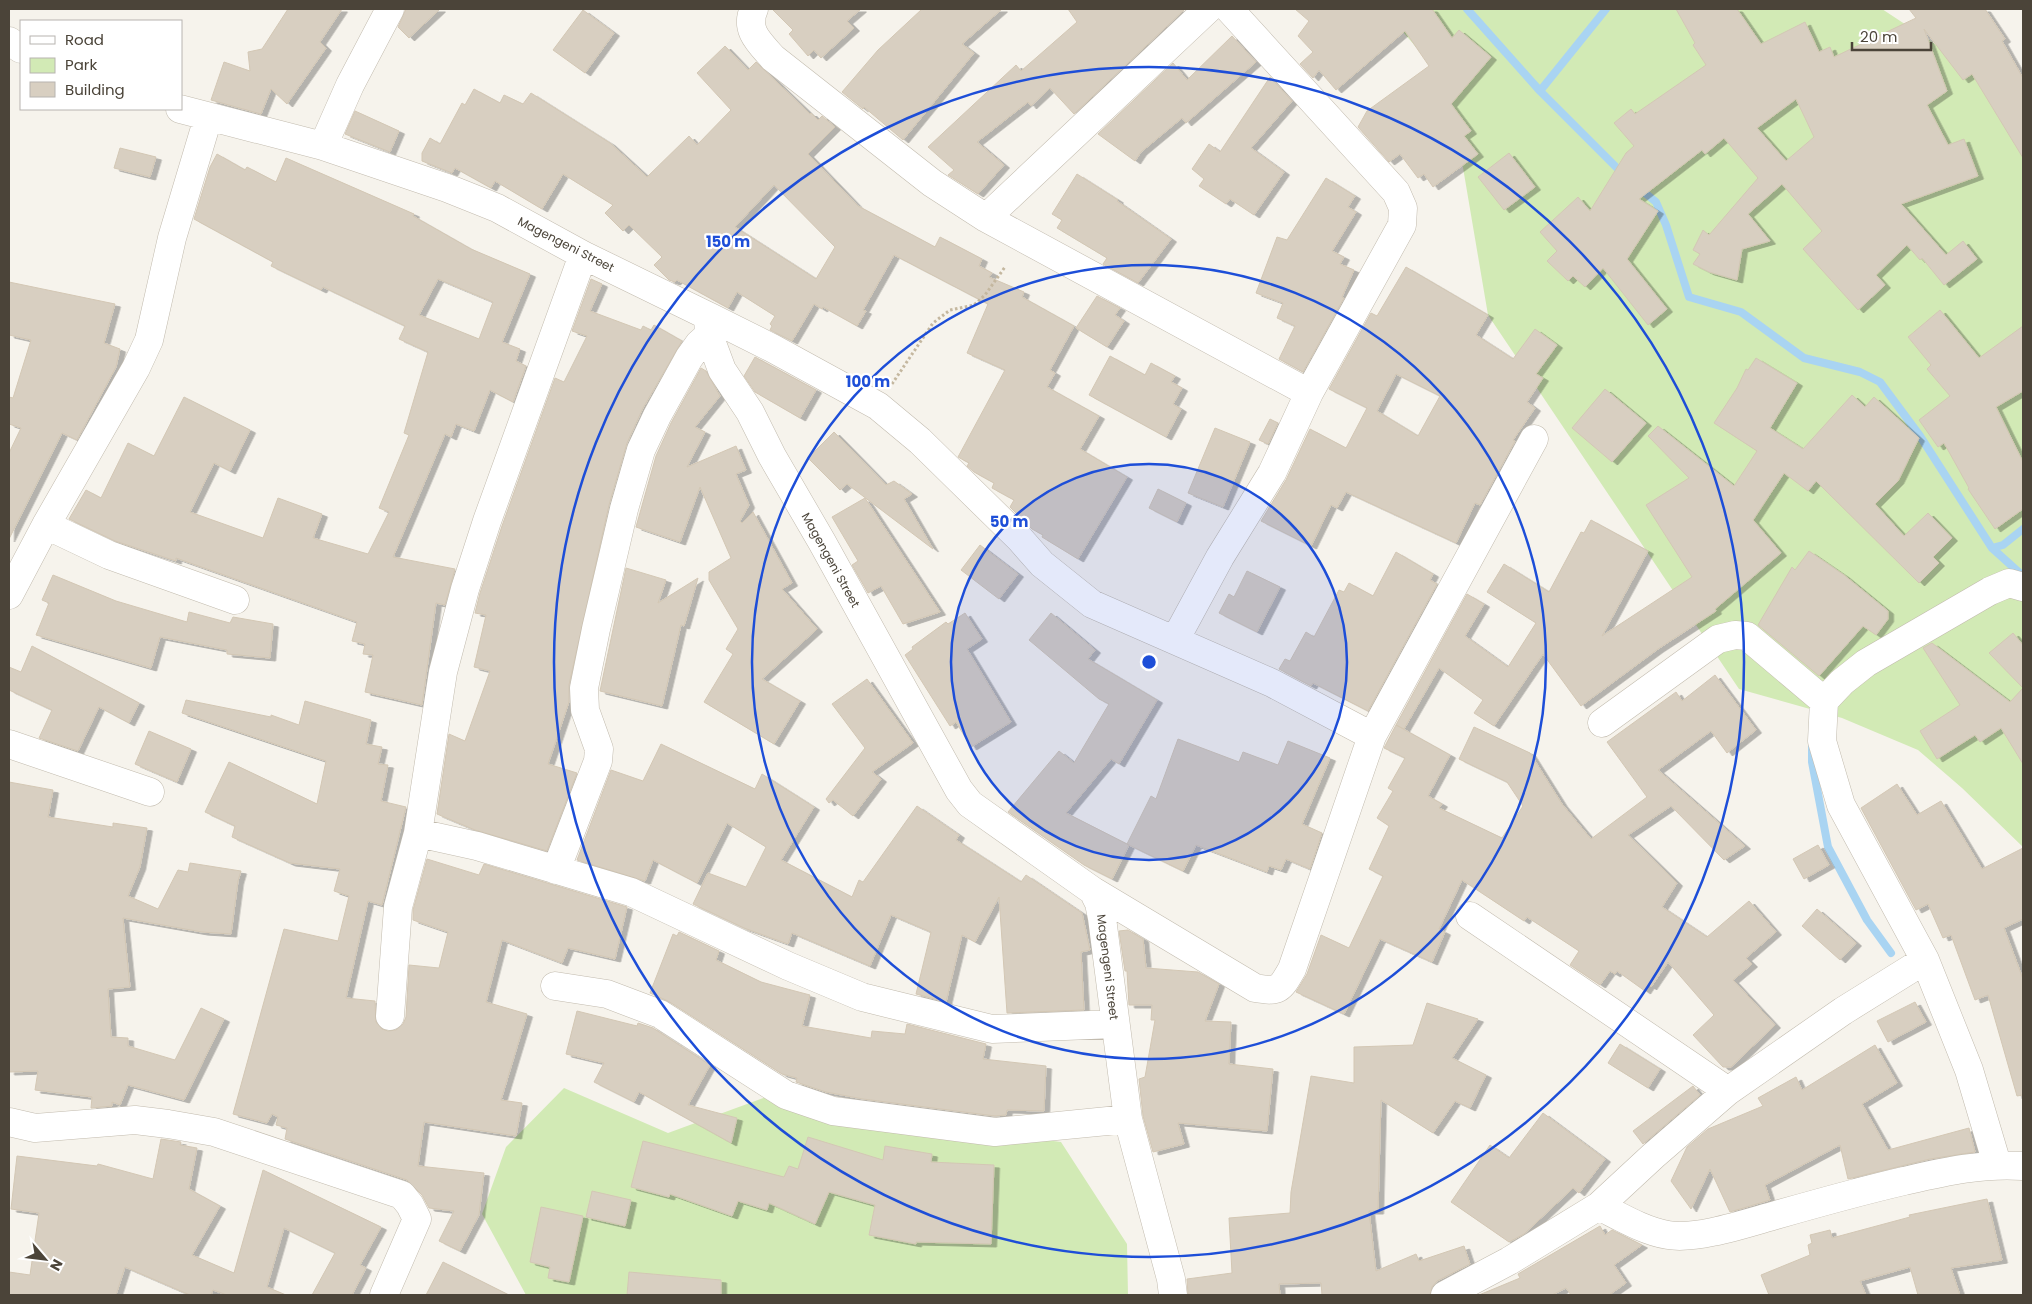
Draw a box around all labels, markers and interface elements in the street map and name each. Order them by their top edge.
legend [20,20,182,110]
scale bar [1852,20,1931,52]
text: 20 m [1860,26,1898,47]
text: Road [65,29,104,50]
text: Park [65,54,97,75]
text: Building [65,79,125,100]
street label: Magengeni Street [515,212,617,276]
text: 150 m [706,231,750,252]
text: 100 m [846,371,890,392]
street label: Magengeni Street [798,509,864,611]
text: 50 m [990,511,1028,532]
centre of rings [1140,653,1158,671]
street label: Magengeni Street [1093,913,1123,1021]
north arrow [20,1234,70,1284]
text: N [45,1256,68,1274]

